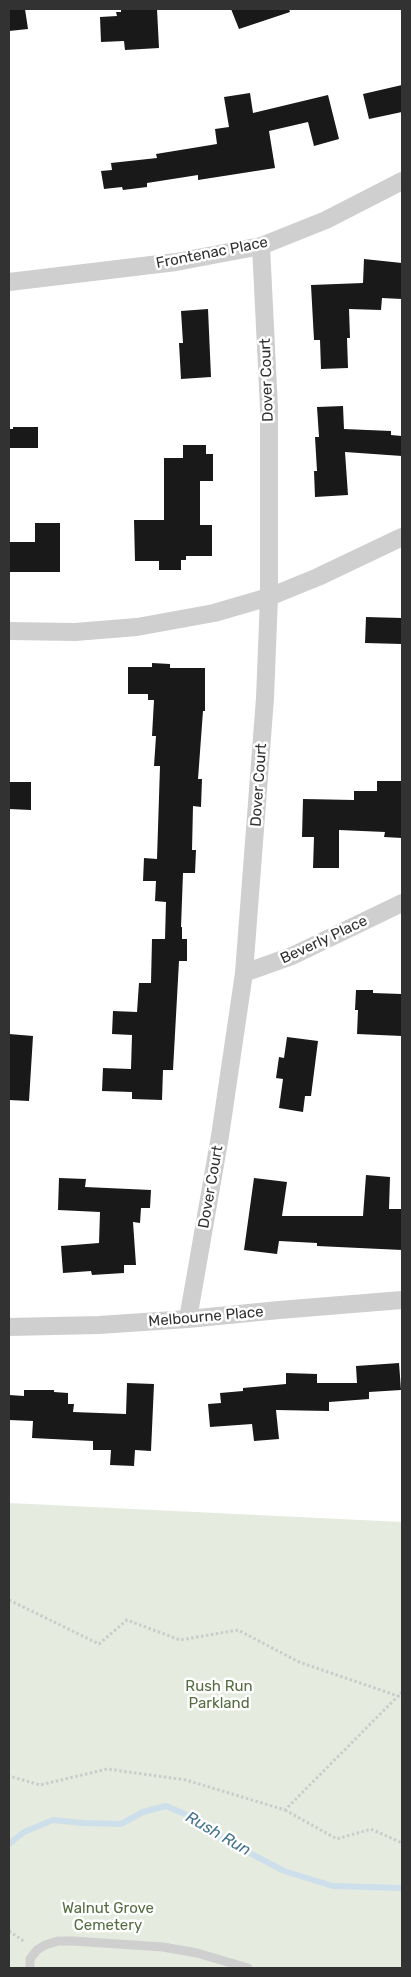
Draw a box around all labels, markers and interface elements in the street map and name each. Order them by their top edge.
street label: Frontenac Place [155,233,269,273]
street label: Dover Court [257,338,277,422]
street label: Dover Court [247,743,271,827]
street label: Beverly Place [278,912,370,968]
street label: Dover Court [195,1144,227,1230]
street label: Melbourne Place [148,1303,264,1331]
park label: Rush Run Parkland [185,1678,253,1713]
water label: Rush Run [182,1808,254,1860]
park label: Walnut Grove Cemetery [62,1900,154,1935]

